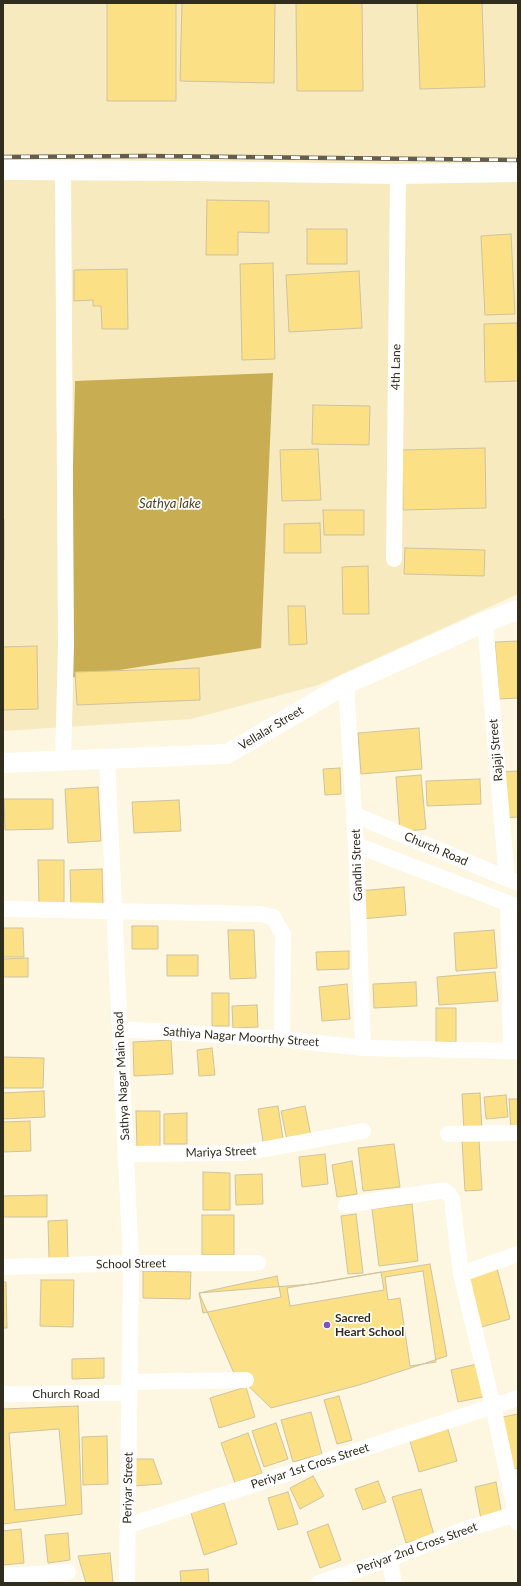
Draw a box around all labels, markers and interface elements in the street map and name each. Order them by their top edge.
street label: 4th Lane [388,344,404,390]
water label: Sathya lake [139,496,201,512]
street label: Vellalar Street [236,703,306,753]
street label: Rajaji Street [486,718,506,782]
street label: Gandhi Street [349,829,365,901]
street label: Church Road [402,829,470,869]
street label: Sathya Nagar Main Road [111,1011,133,1141]
street label: Sathiya Nagar Moorthy Street [162,1024,320,1050]
street label: Mariya Street [185,1144,257,1160]
street label: School Street [96,1256,166,1272]
place label: Sacred Heart School [335,1311,404,1339]
marker: Sacred Heart School [322,1320,332,1330]
street label: Church Road [32,1387,100,1401]
street label: Periyar 1st Cross Street [249,1440,371,1492]
street label: Periyar Street [120,1452,136,1524]
street label: Periyar 2nd Cross Street [355,1519,479,1577]

